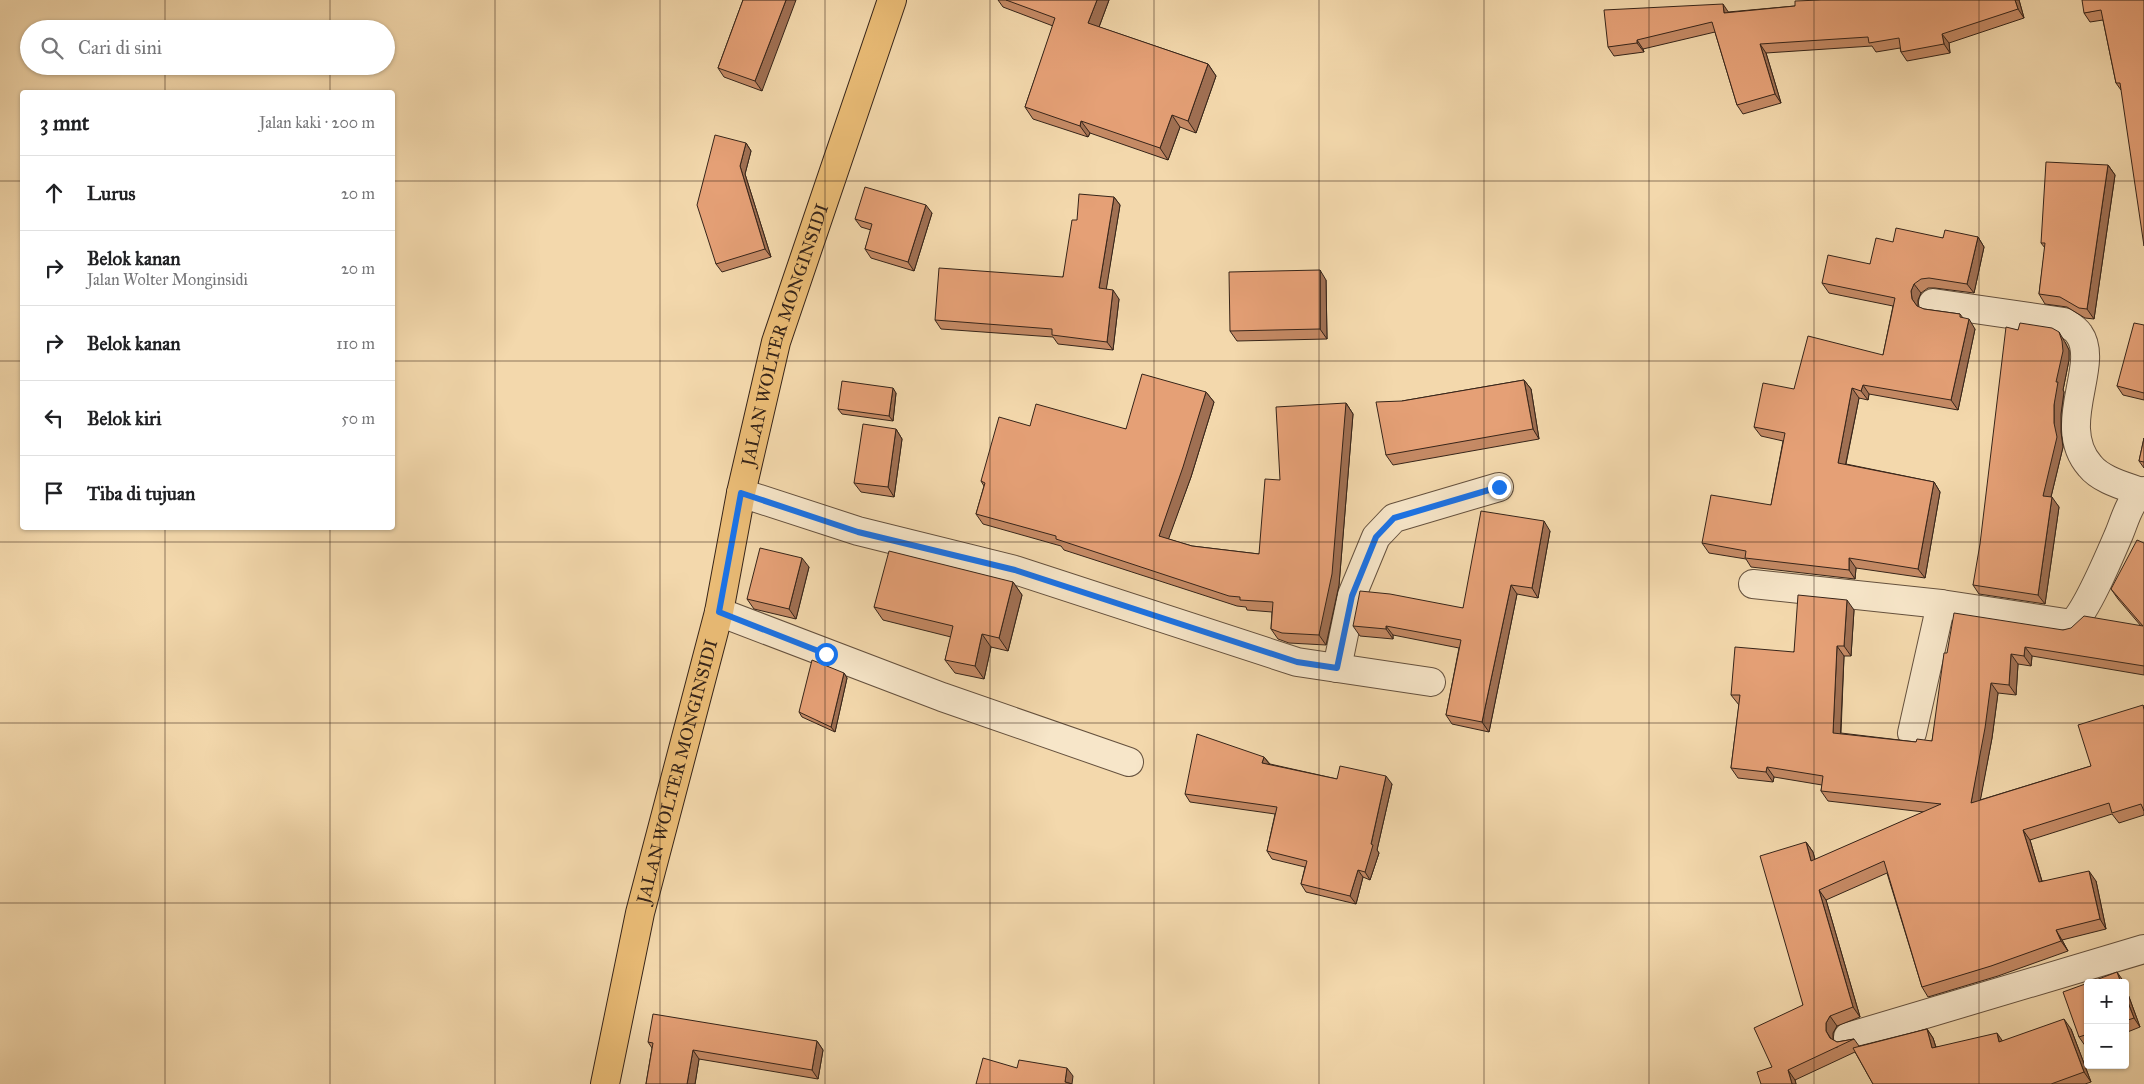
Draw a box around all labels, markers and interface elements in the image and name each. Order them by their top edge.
search box [20,20,395,75]
icon: search [38,34,66,62]
text: Cari di sini [78,36,162,59]
text: 3 mnt [40,110,89,136]
text: Jalan kaki · 200 m [259,113,375,132]
icon: ahead [40,179,68,207]
text: Lurus [87,182,135,205]
text: 20 m [341,184,375,203]
street label: JALAN WOLTER MONGINSIDI [736,201,833,470]
text: Belok kanan [87,247,181,270]
icon: right [40,254,68,282]
text: 20 m [341,259,375,278]
text: Jalan Wolter Monginsidi [87,270,248,289]
icon: right [40,329,68,357]
text: Belok kanan [87,332,181,355]
text: 110 m [336,334,375,353]
icon: left [40,404,68,432]
text: Belok kiri [87,407,161,430]
text: 50 m [341,409,375,428]
route end [1488,476,1511,499]
icon: arrive [40,479,68,507]
text: Tiba di tujuan [87,482,195,505]
street label: JALAN WOLTER MONGINSIDI [631,637,722,908]
route start [815,643,838,666]
map controls [2084,979,2129,1069]
button: + [2084,979,2129,1024]
button: − [2084,1024,2129,1069]

